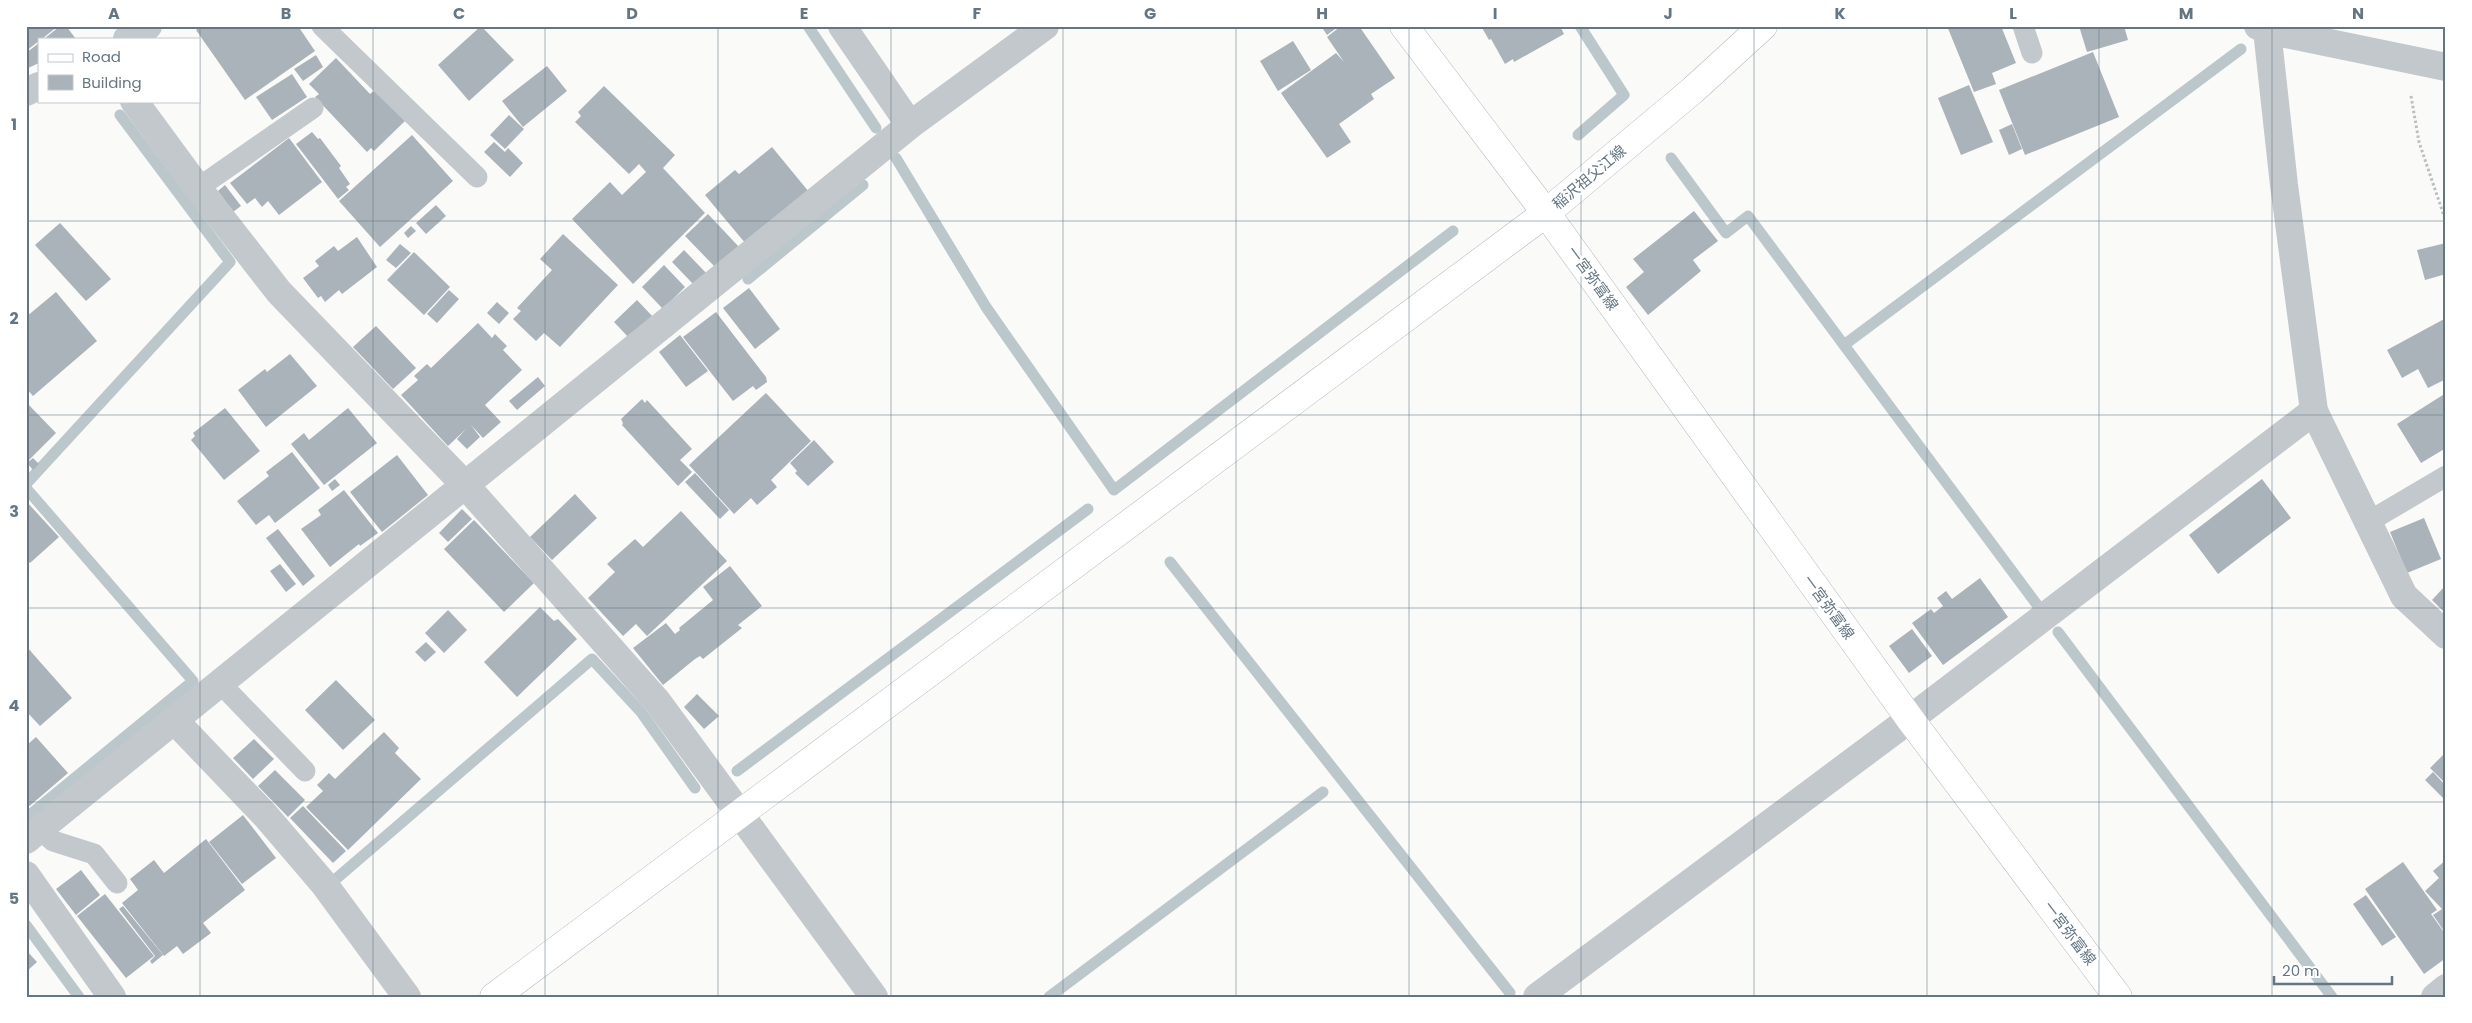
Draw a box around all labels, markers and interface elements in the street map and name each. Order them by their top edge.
text: A [108,2,120,25]
text: B [281,2,291,25]
text: C [453,2,465,25]
text: D [626,2,638,25]
text: E [800,2,808,25]
text: F [973,2,982,25]
text: G [1144,2,1156,25]
text: H [1316,2,1328,25]
text: I [1493,2,1497,25]
text: J [1663,2,1673,25]
text: K [1834,2,1846,25]
text: L [2009,2,2017,25]
text: M [2179,2,2193,25]
text: N [2352,2,2364,25]
legend [38,38,200,102]
text: Road [82,46,121,67]
text: Building [82,72,142,93]
text: 1 [11,113,17,136]
street label: 稲沢祖父江線 [1548,140,1630,214]
street label: 一宮弥富線 [1562,241,1624,315]
text: 2 [9,307,19,330]
text: 3 [9,500,19,523]
street label: 一宮弥富線 [1798,570,1860,644]
text: 4 [9,694,20,717]
text: 5 [9,887,19,910]
street label: 一宮弥富線 [2039,897,2101,969]
scale bar [2274,953,2392,985]
text: 20 m [2282,960,2320,981]

